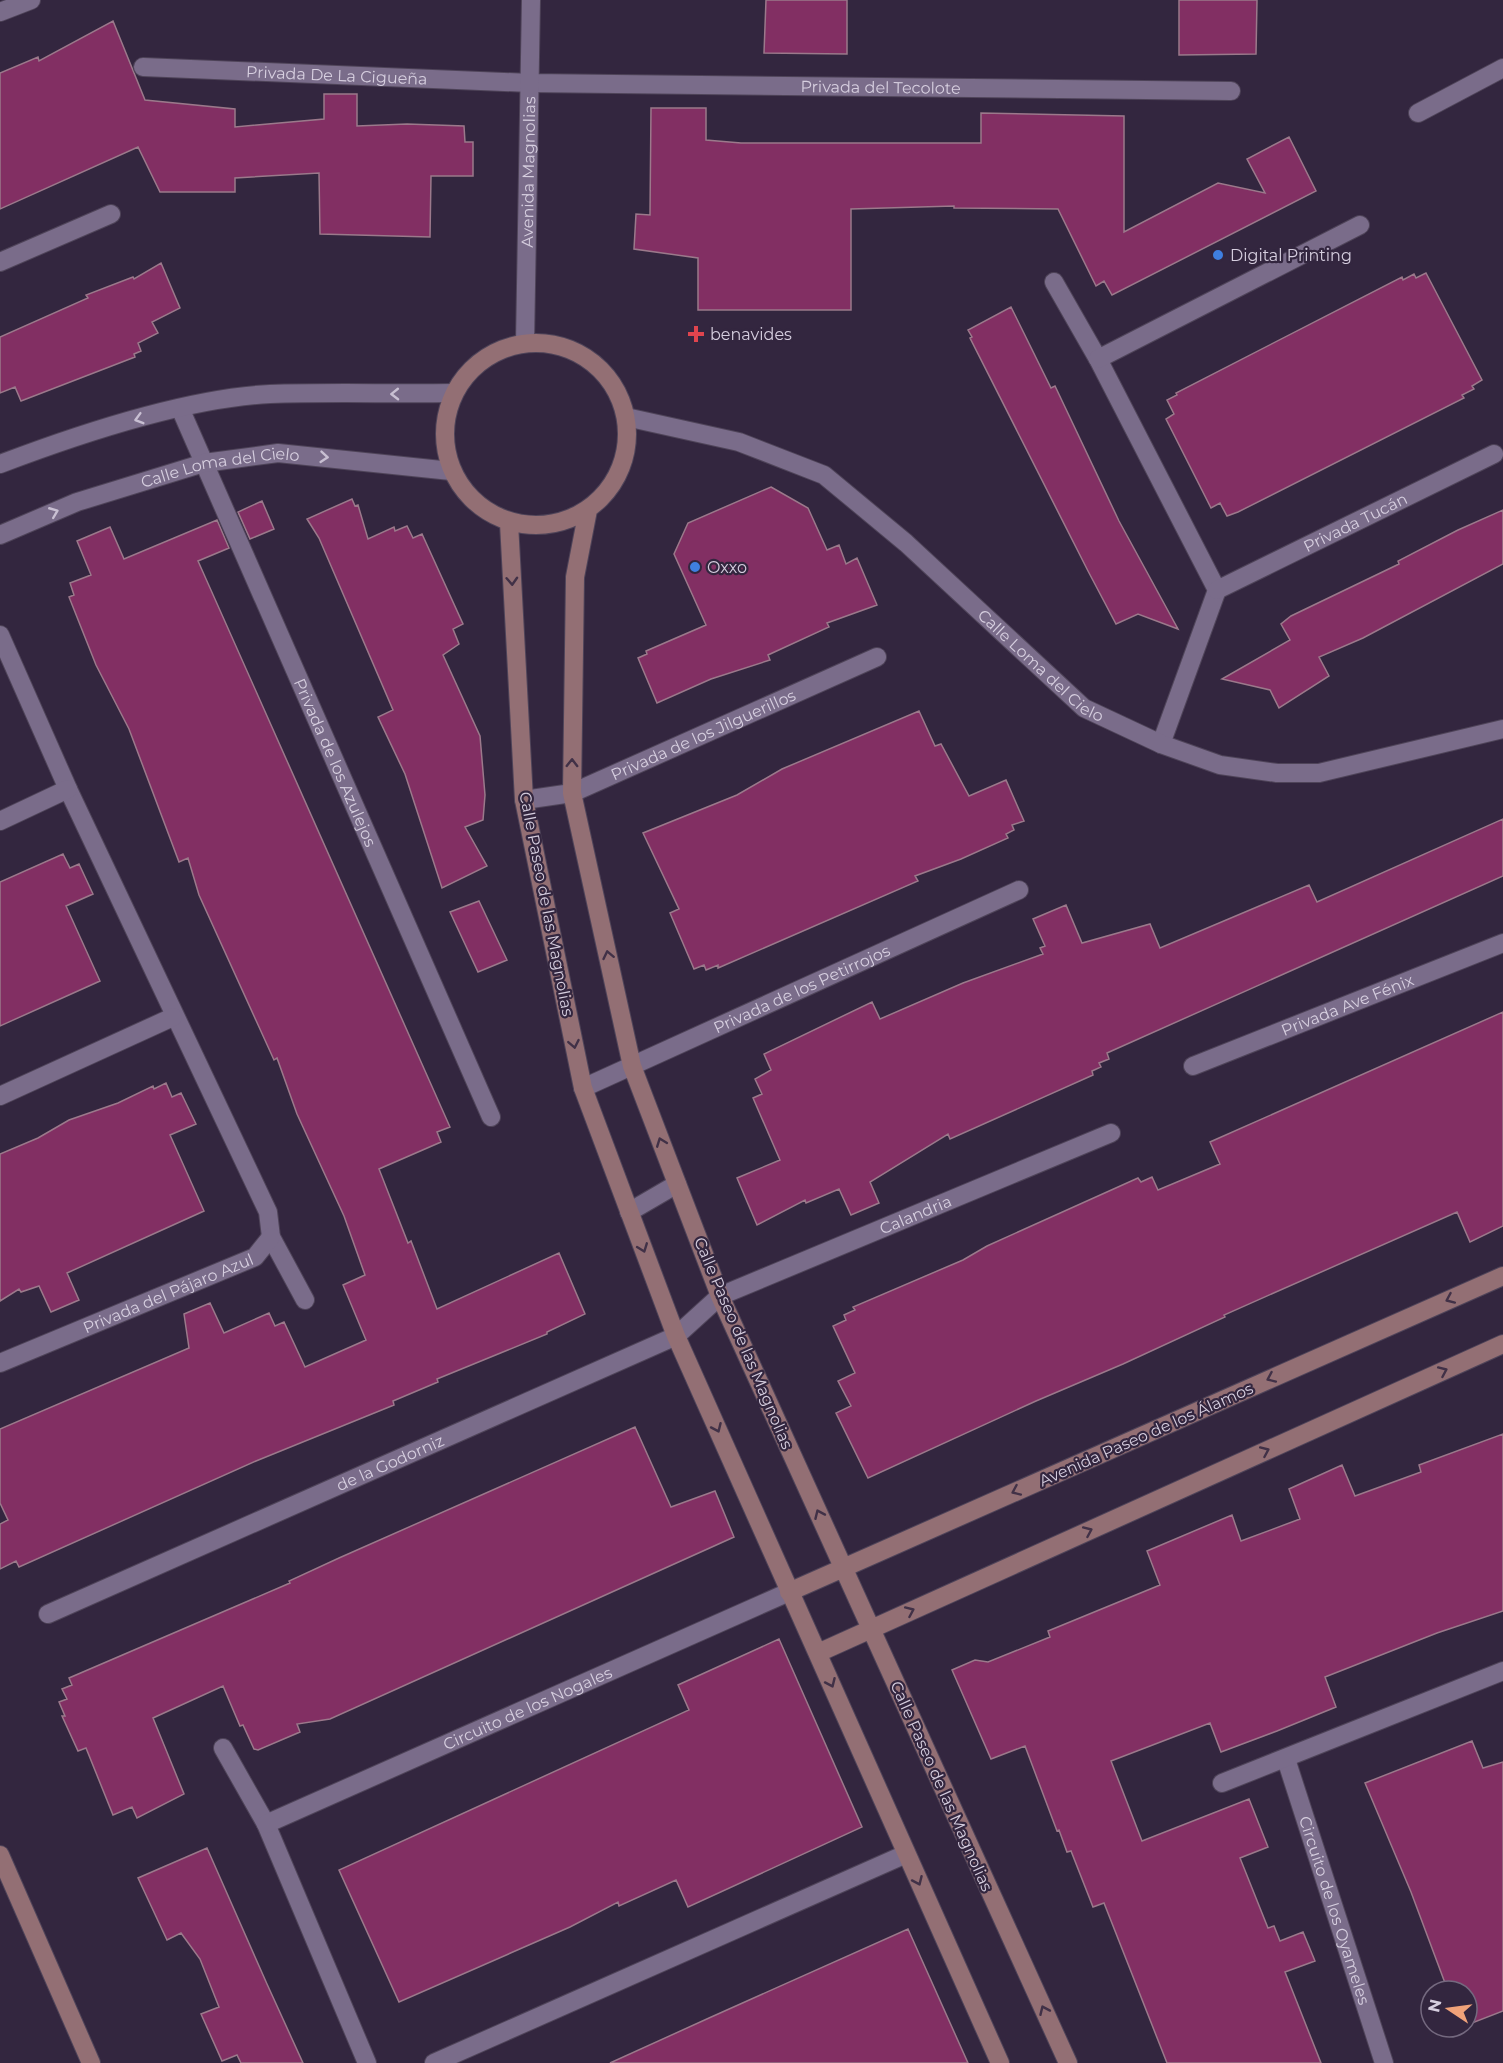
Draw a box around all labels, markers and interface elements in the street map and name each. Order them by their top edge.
street label: Privada De La Cigueña [246,62,428,89]
street label: Privada del Tecolote [800,77,961,98]
street label: Avenida Magnolias [518,96,539,248]
place label: Digital Printing [1230,246,1352,265]
marker: Digital Printing [1211,248,1225,262]
marker: benavides [687,325,705,343]
place label: benavides [710,325,792,344]
one-way arrow [390,388,399,401]
one-way arrow [134,412,145,424]
street label: Calle Loma del Cielo [139,444,300,492]
one-way arrow [320,450,329,463]
street label: Privada Tucán [1300,489,1410,556]
one-way arrow [47,507,58,519]
place label: Oxxo [707,558,747,577]
marker: Oxxo [688,560,702,574]
one-way arrow [506,577,519,586]
street label: Calle Loma del Cielo [974,605,1107,726]
street label: Privada de los Azulejos [290,676,380,850]
street label: Privada de los Jilguerillos [608,685,799,784]
one-way arrow [566,759,578,768]
street label: Calle Paseo de las Magnolias [515,790,578,1018]
street label: Privada de los Petirrojos [711,941,893,1038]
one-way arrow [602,950,615,960]
street label: Privada Ave Fénix [1279,970,1417,1040]
one-way arrow [567,1039,580,1049]
one-way arrow [656,1137,668,1148]
street label: Calandria [877,1192,954,1238]
street label: Calle Paseo de las Magnolias [690,1234,797,1452]
one-way arrow [635,1242,648,1253]
street label: Privada del Pájaro Azul [80,1250,256,1337]
one-way arrow [1445,1292,1456,1304]
one-way arrow [1437,1367,1448,1379]
one-way arrow [1267,1371,1278,1383]
street label: Avenida Paseo de los Álamos [1036,1378,1256,1490]
one-way arrow [709,1422,721,1433]
street label: de la Godorniz [333,1431,447,1495]
one-way arrow [1259,1447,1270,1459]
one-way arrow [1011,1484,1022,1496]
one-way arrow [814,1510,826,1521]
one-way arrow [1081,1527,1092,1539]
one-way arrow [903,1607,914,1619]
street label: Circuito de los Nogales [440,1663,615,1754]
one-way arrow [824,1677,836,1688]
street label: Calle Paseo de las Magnolias [886,1678,997,1895]
street label: Circuito de los Oyameles [1295,1814,1374,2007]
one-way arrow [911,1875,923,1886]
north arrow [1419,1979,1479,2039]
text: N [1424,1997,1446,2014]
one-way arrow [1039,2005,1051,2016]

